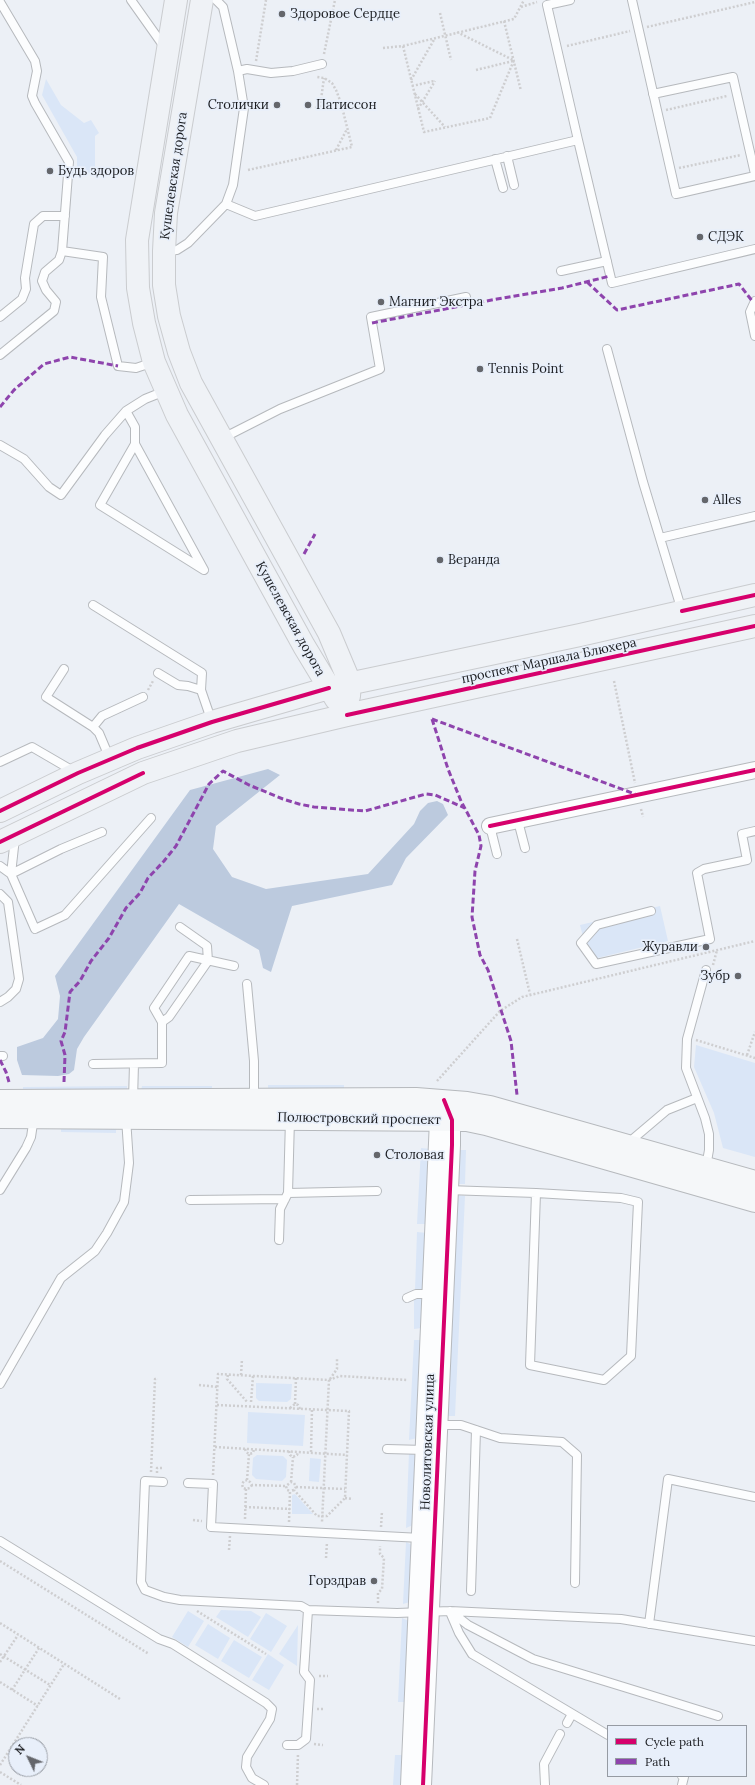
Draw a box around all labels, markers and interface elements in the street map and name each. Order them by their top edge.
place label: Здоровое Сердце [290,6,400,22]
marker: Здоровое Сердце [277,9,287,19]
place label: Столички [208,97,269,113]
place label: Патиссон [316,97,376,113]
marker: Столички [272,100,282,110]
marker: Патиссон [303,100,313,110]
street label: Кушелевская дорога [157,111,191,241]
place label: Будь здоров [58,163,134,179]
marker: Будь здоров [45,166,55,176]
place label: СДЭК [708,229,744,245]
marker: СДЭК [695,232,705,242]
place label: Магнит Экстра [389,294,483,310]
marker: Магнит Экстра [376,297,386,307]
place label: Tennis Point [488,361,563,377]
marker: Tennis Point [475,364,485,374]
place label: Alles [713,492,741,508]
marker: Alles [700,495,710,505]
place label: Веранда [448,552,500,568]
marker: Веранда [435,555,445,565]
street label: Кушелевская дорога [252,559,328,679]
street label: проспект Маршала Блюхера [460,635,638,687]
place label: Журавли [642,939,698,955]
marker: Журавли [701,942,711,952]
place label: Зубр [700,968,730,984]
marker: Зубр [733,971,743,981]
street label: Полюстровский проспект [277,1110,441,1128]
place label: Столовая [385,1147,444,1163]
marker: Столовая [372,1150,382,1160]
street label: Новолитовская улица [418,1373,438,1511]
place label: Горздрав [309,1573,366,1589]
marker: Горздрав [369,1576,379,1586]
legend [607,1725,747,1777]
text: Cycle path [645,1734,704,1749]
north arrow [8,1737,48,1777]
text: N [12,1742,28,1757]
text: Path [645,1754,670,1769]

